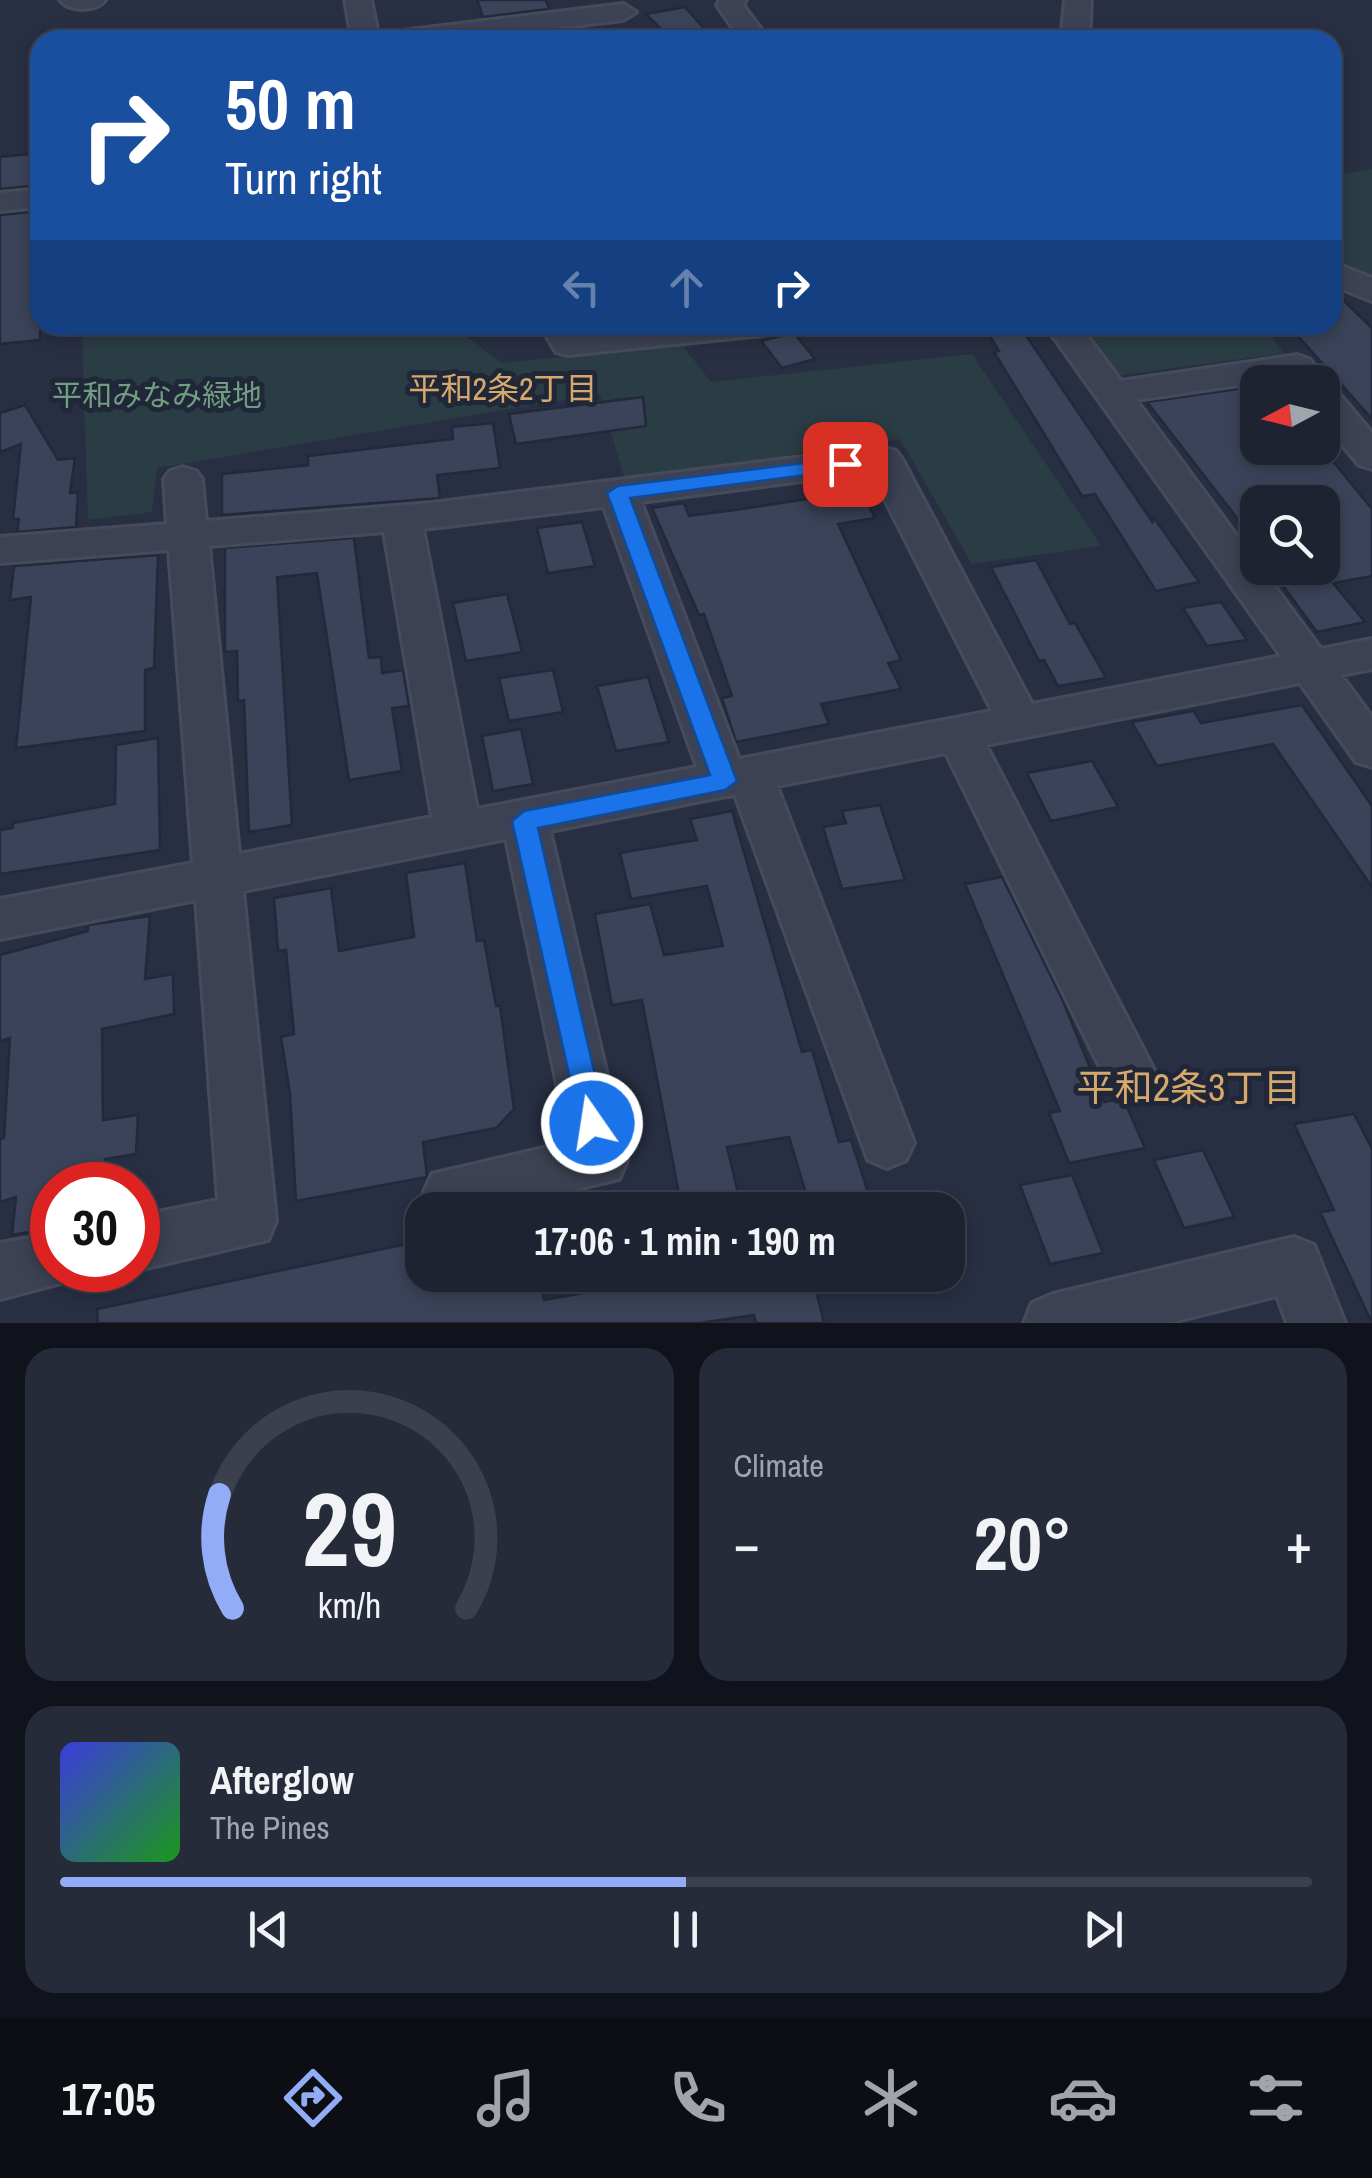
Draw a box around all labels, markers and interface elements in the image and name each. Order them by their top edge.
text: 50 m [225,57,356,151]
icon: right [60,70,190,200]
text: Turn right [225,147,382,208]
icon: left [554,260,609,315]
icon: ahead [659,260,714,315]
icon: right [764,260,819,315]
north arrow [1240,365,1340,465]
map controls [1240,365,1340,585]
district label: 平和2条2丁目 [408,367,598,410]
park label: 平和みなみ緑地 [52,375,262,415]
pin [803,422,888,507]
icon: arrive [818,437,873,492]
button: search [1240,485,1340,585]
district label: 平和2条3丁目 [1077,1062,1301,1113]
position arrow [540,1071,644,1175]
speed limit sign: 30 [30,1162,160,1292]
text: 17:06 · 1 min · 190 m [534,1216,836,1267]
text: Climate [734,1444,824,1487]
text: 29 [302,1458,397,1598]
text: 20° [974,1492,1072,1593]
text: − [734,1506,760,1580]
text: + [1286,1506,1312,1580]
text: km/h [317,1581,381,1629]
text: Afterglow [210,1755,354,1806]
text: The Pines [210,1806,330,1849]
icon: previous [241,1902,296,1957]
icon: pause [658,1902,713,1957]
icon: next [1076,1902,1131,1957]
icon: directions [278,2063,348,2133]
icon: music [471,2063,541,2133]
icon: phone [663,2063,733,2133]
icon: climate [856,2063,926,2133]
icon: car [1048,2063,1118,2133]
icon: filters [1241,2063,1311,2133]
text: 17:05 [61,2068,156,2129]

